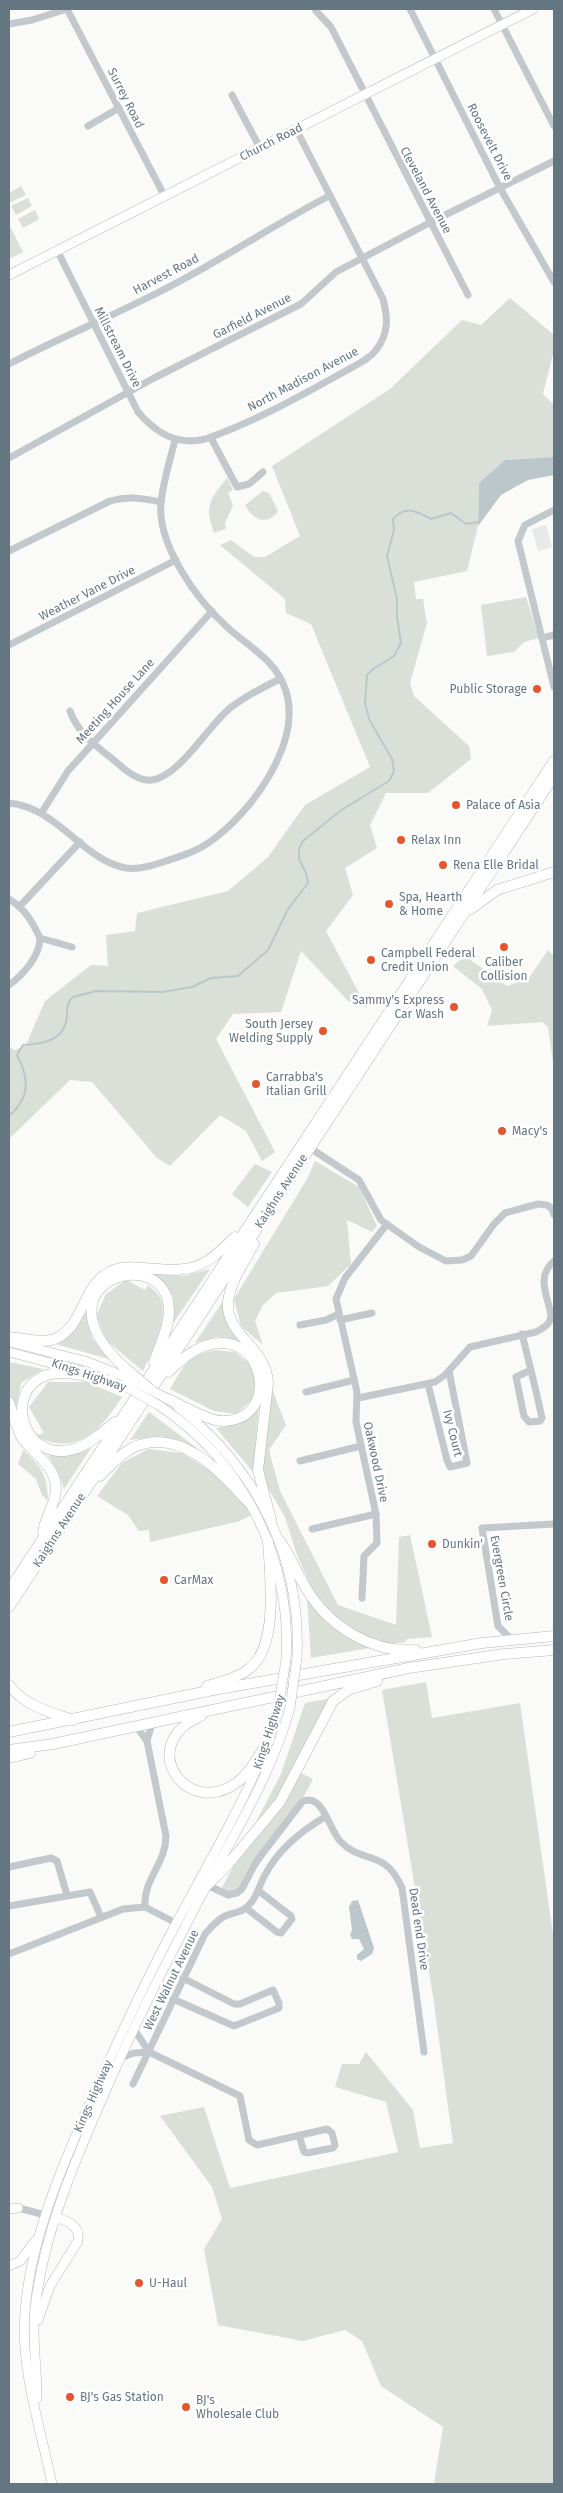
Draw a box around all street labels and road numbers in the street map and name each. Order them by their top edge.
street label: Surrey Road [105,66,147,130]
street label: Roosevelt Drive [465,101,515,183]
street label: Church Road [237,120,305,164]
street label: Cleveland Avenue [397,144,455,236]
street label: Harvest Road [131,251,201,297]
street label: Garfield Avenue [211,290,293,342]
street label: Millstream Drive [92,304,144,390]
street label: North Madison Avenue [245,344,361,414]
street label: Weather Vane Drive [37,563,137,623]
street label: Meeting House Lane [73,655,157,747]
street label: Kaighns Avenue [252,1151,310,1231]
street label: Kings Highway [50,1356,128,1394]
street label: Ivy Court [440,1408,466,1459]
street label: Oakwood Drive [361,1420,391,1504]
street label: Kaighns Avenue [30,1490,88,1570]
street label: Evergreen Circle [488,1534,516,1622]
street label: Kings Highway [250,1693,288,1771]
street label: Dead end Drive [406,1887,432,1971]
street label: West Walnut Avenue [141,1927,201,2033]
street label: Kings Highway [71,2057,115,2134]

